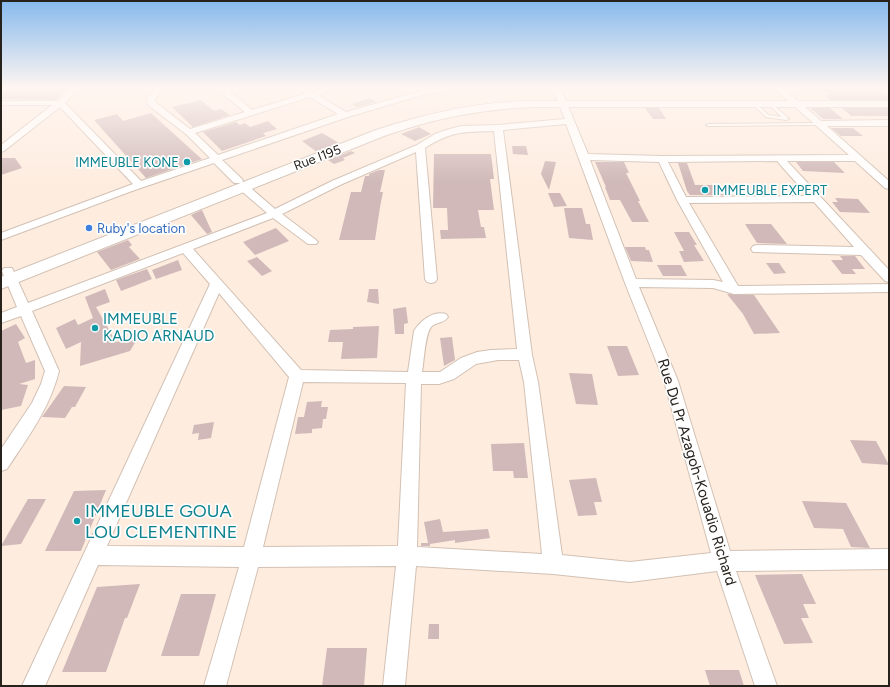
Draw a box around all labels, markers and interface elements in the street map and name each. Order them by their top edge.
street label: Rue I195 [291,142,343,173]
place label: IMMEUBLE KONE [75,155,179,170]
marker: IMMEUBLE KONE [182,157,192,167]
place label: IMMEUBLE EXPERT [713,183,828,198]
marker: IMMEUBLE EXPERT [700,185,710,195]
place label: Ruby's location [97,221,185,236]
marker: Ruby's location [84,223,94,233]
place label: IMMEUBLE KADIO ARNAUD [103,310,214,345]
marker: IMMEUBLE KADIO ARNAUD [90,323,100,333]
street label: Rue Du Pr Azagoh-Kouadio Richard [654,357,740,587]
place label: IMMEUBLE GOUA LOU CLEMENTINE [85,500,237,543]
marker: IMMEUBLE GOUA LOU CLEMENTINE [72,516,82,526]

